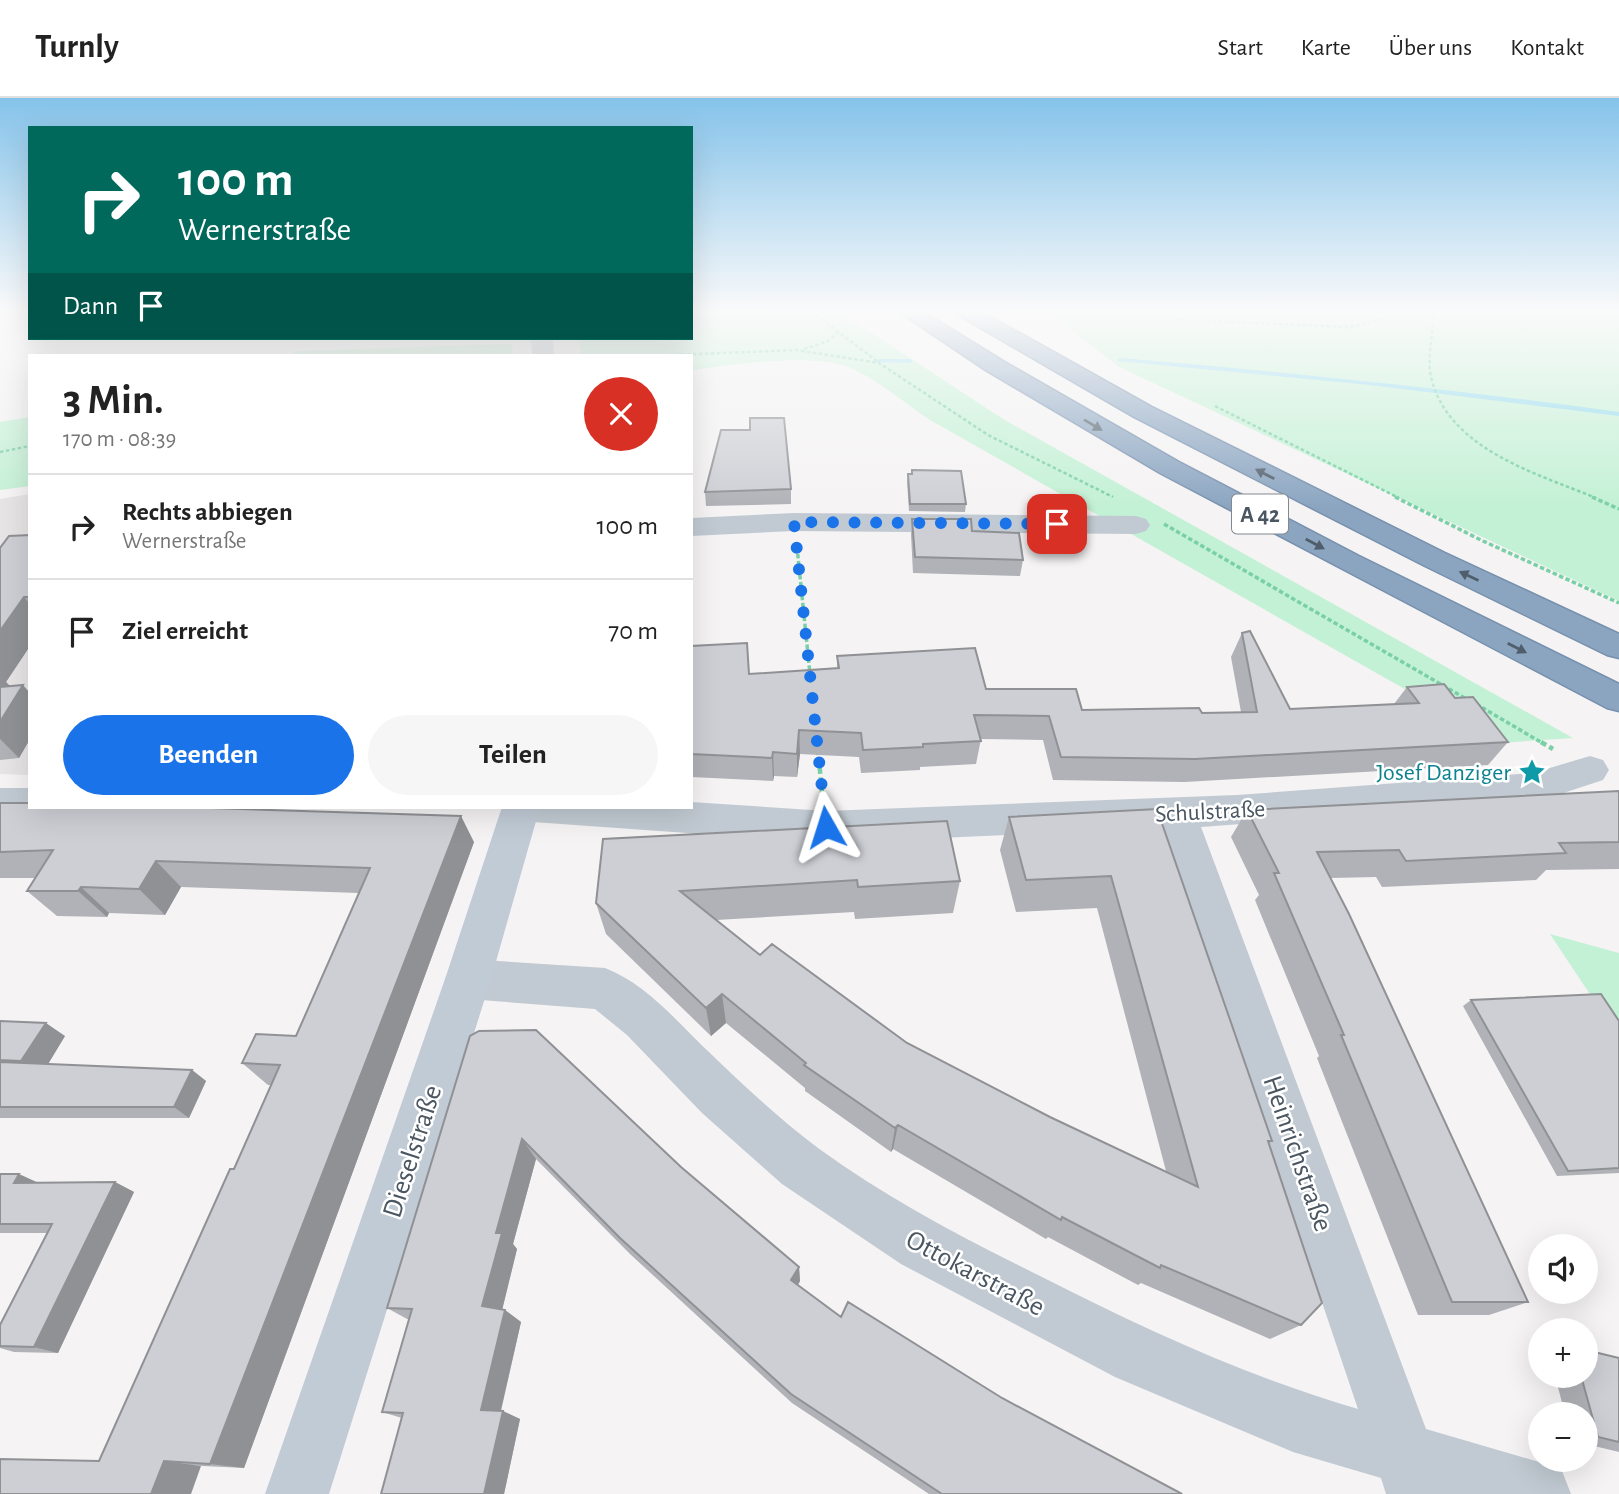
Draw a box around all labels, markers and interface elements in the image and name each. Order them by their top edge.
text: Turnly [35,31,119,64]
text: Start [1218,36,1263,60]
text: Karte [1301,36,1351,60]
text: Über uns [1389,36,1472,60]
text: Kontakt [1510,36,1584,60]
icon: right [63,154,154,245]
text: 100 m [178,156,294,205]
text: Wernerstraße [178,214,351,246]
icon: arrive [132,287,170,325]
text: Dann [63,293,118,319]
button: close [584,377,658,451]
text: 3 Min. [63,379,164,421]
one-way arrow [1083,418,1102,431]
text: 170 m · 08:39 [63,428,176,451]
one-way arrow [1255,468,1275,480]
pin [1027,494,1087,554]
road number: A 42 [1232,494,1288,534]
text: Rechts abbiegen [122,499,293,525]
icon: arrive [1038,505,1076,543]
icon: right [63,508,101,546]
text: 100 m [597,513,658,539]
text: Wernerstraße [122,530,246,553]
one-way arrow [1305,538,1325,549]
one-way arrow [1459,570,1479,581]
icon: arrive [63,613,101,651]
text: Ziel erreicht [122,618,248,644]
text: 70 m [608,618,658,644]
one-way arrow [1507,642,1527,653]
button: Beenden [63,715,354,795]
button: Teilen [368,715,658,795]
place icon: Josef Danziger [1517,757,1547,787]
place label: Josef Danziger [1376,761,1511,785]
position arrow [789,790,863,864]
street label: Schulstraße [1154,797,1266,827]
street label: Heinrichstraße [1257,1072,1337,1235]
street label: Dieselstraße [378,1082,447,1221]
street label: Ottokarstraße [901,1226,1049,1322]
map controls [1528,1234,1598,1472]
button: sound [1528,1234,1598,1304]
button: + [1528,1318,1598,1388]
button: − [1528,1402,1598,1472]

